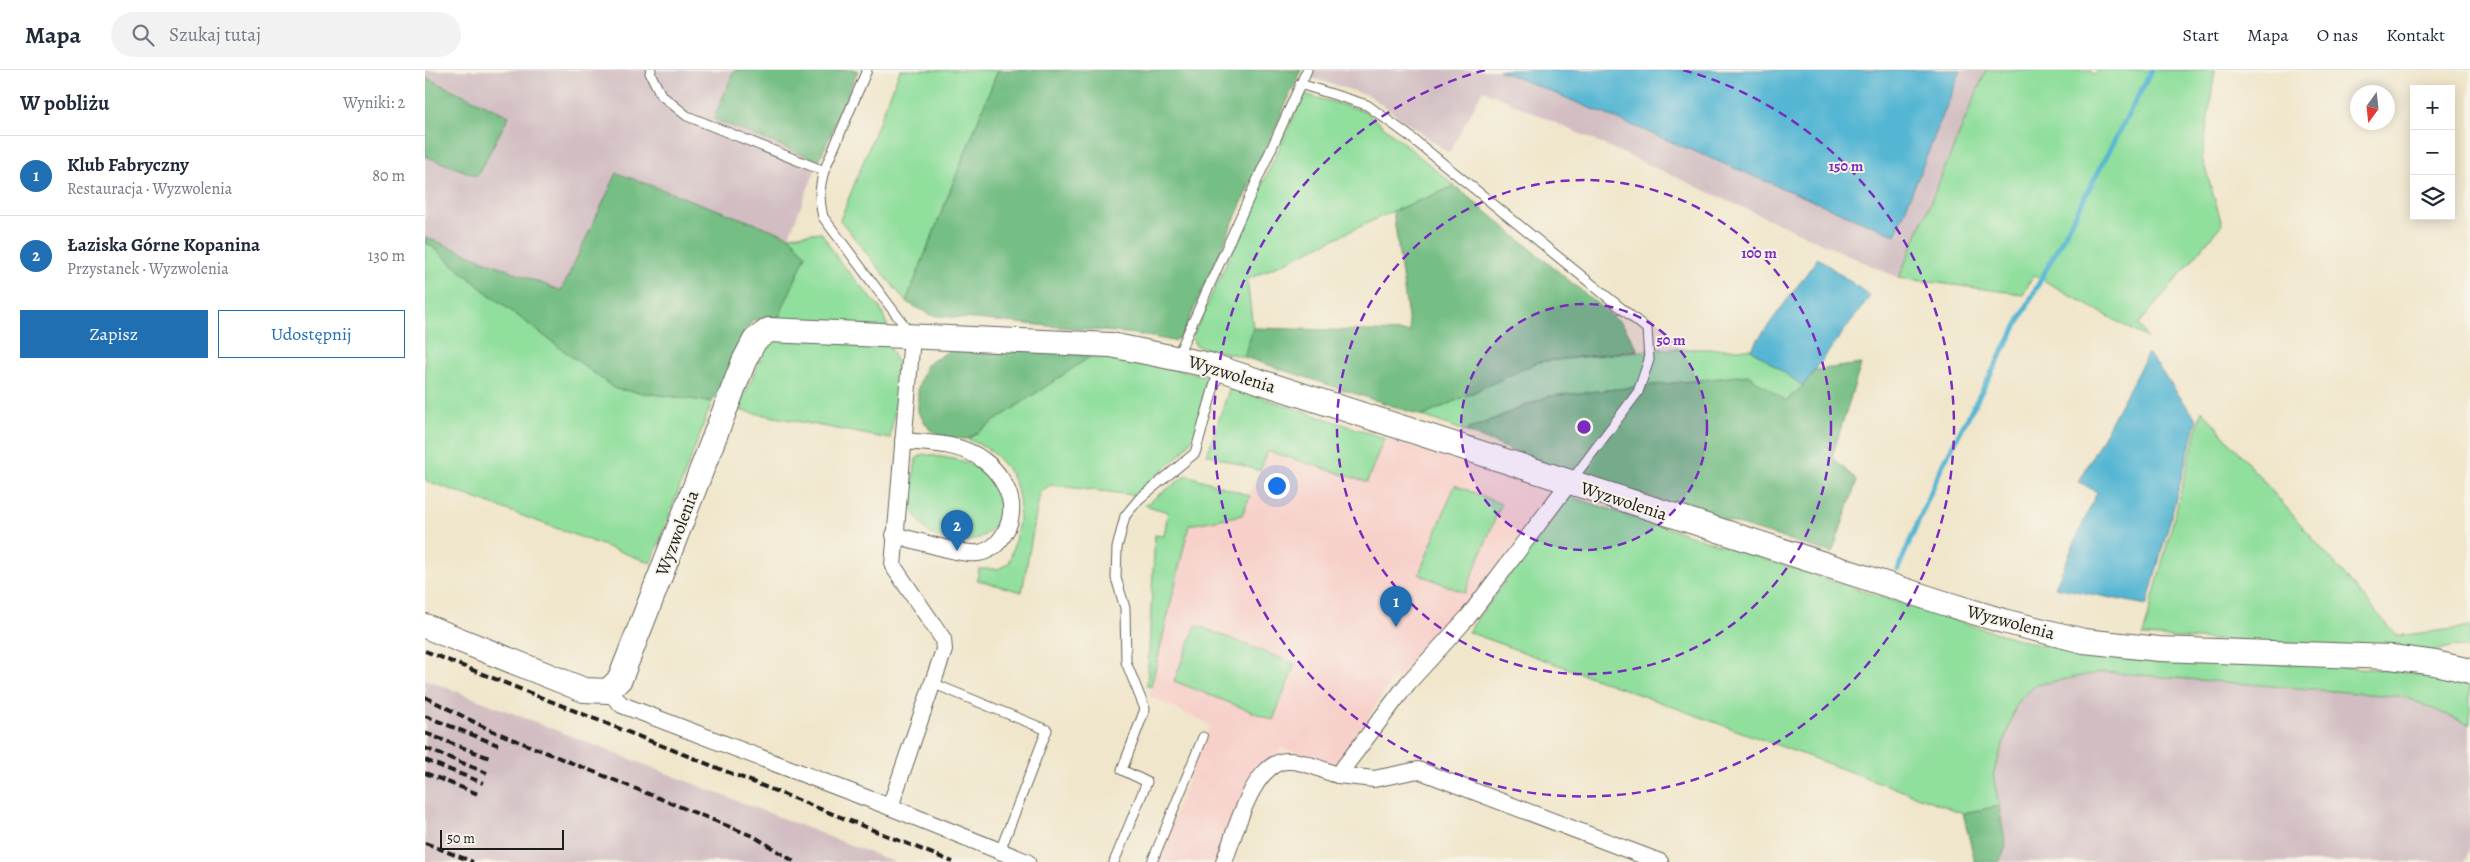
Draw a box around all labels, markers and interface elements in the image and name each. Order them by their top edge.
search box [111,12,461,57]
text: Mapa [25,19,81,51]
icon: search [129,21,157,49]
text: Szukaj tutaj [169,22,261,48]
text: Start [2183,23,2219,47]
text: Mapa [2247,23,2289,47]
text: O nas [2317,23,2358,47]
text: Kontakt [2386,23,2445,47]
north arrow [2350,85,2395,130]
map controls [2410,85,2455,220]
button: + [2410,85,2455,130]
text: W pobliżu [20,89,109,117]
text: Wyniki: 2 [343,92,405,114]
button: − [2410,130,2455,175]
text: Klub Fabryczny [67,152,189,178]
text: 150 m [1829,156,1864,176]
text: 1 [33,165,39,187]
text: 80 m [372,165,405,187]
button: layers [2410,175,2455,220]
text: Restauracja · Wyzwolenia [67,178,232,200]
text: Łaziska Górne Kopanina [67,232,260,258]
text: 100 m [1741,243,1777,263]
text: 2 [32,245,40,267]
text: 130 m [368,245,405,267]
text: Przystanek · Wyzwolenia [67,258,229,280]
button: Zapisz [20,310,208,358]
button: Udostępnij [218,310,405,358]
text: 50 m [1656,330,1686,350]
street label: Wyzwolenia [1185,349,1279,399]
centre of rings [1575,418,1593,436]
your location [1264,473,1290,499]
street label: Wyzwolenia [1577,475,1671,526]
street label: Wyzwolenia [649,486,705,580]
pin: 2 [941,510,973,551]
pin: 1 [1380,586,1412,627]
street label: Wyzwolenia [1964,599,2058,645]
scale bar [440,827,564,850]
text: 50 m [447,829,475,848]

